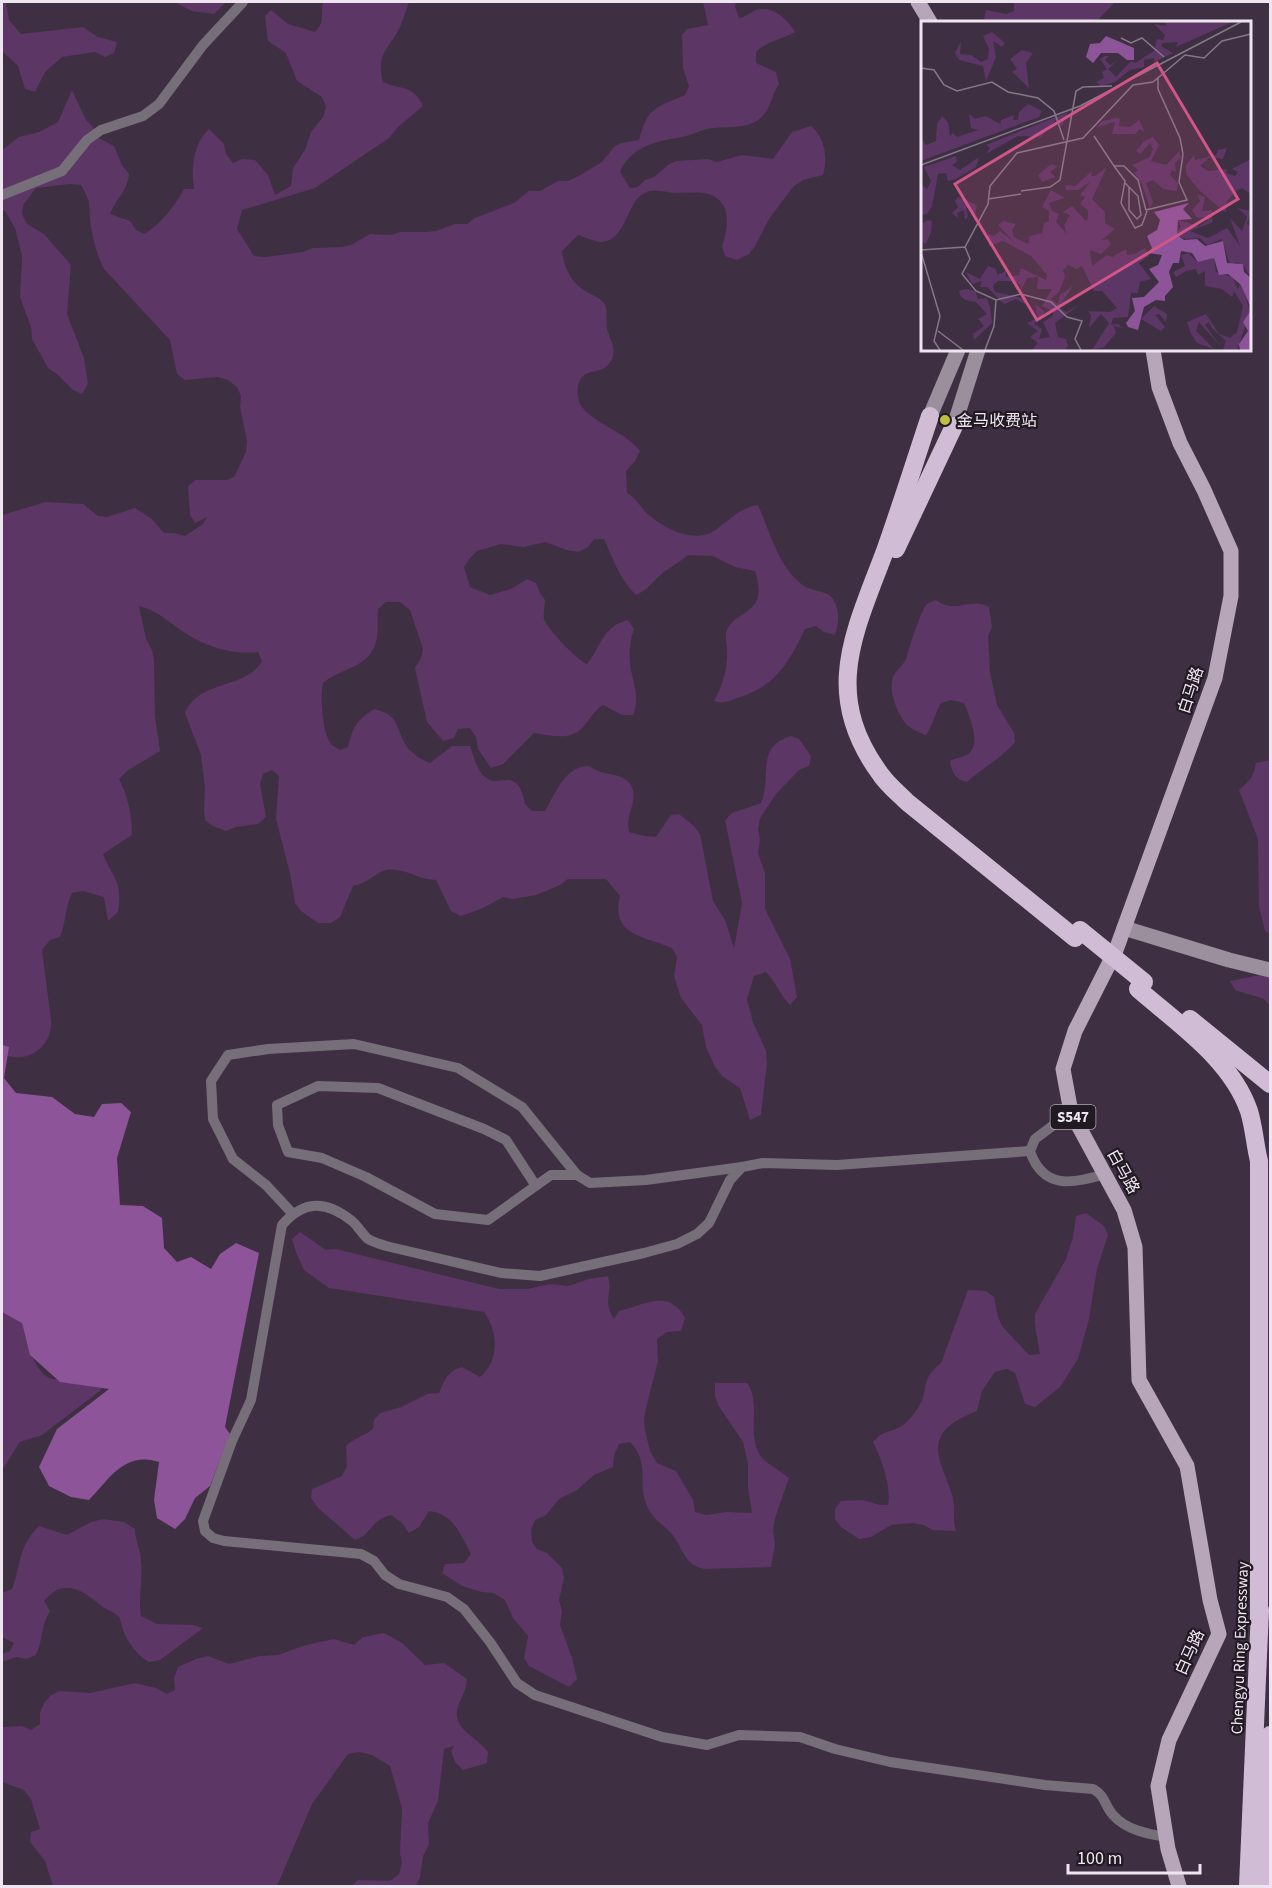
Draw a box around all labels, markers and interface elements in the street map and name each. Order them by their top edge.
inset map [921,21,1251,351]
place label: 金马收费站 [957,410,1037,432]
marker: 金马收费站 [938,413,952,427]
street label: 白马路 [1173,664,1209,717]
road number: S547 [1050,1105,1096,1129]
street label: 白马路 [1102,1145,1144,1198]
street label: Chengyu Ring Expressway [1226,1561,1254,1735]
street label: 白马路 [1170,1626,1210,1679]
scale bar [1068,1837,1200,1875]
text: 100 m [1077,1846,1122,1871]

